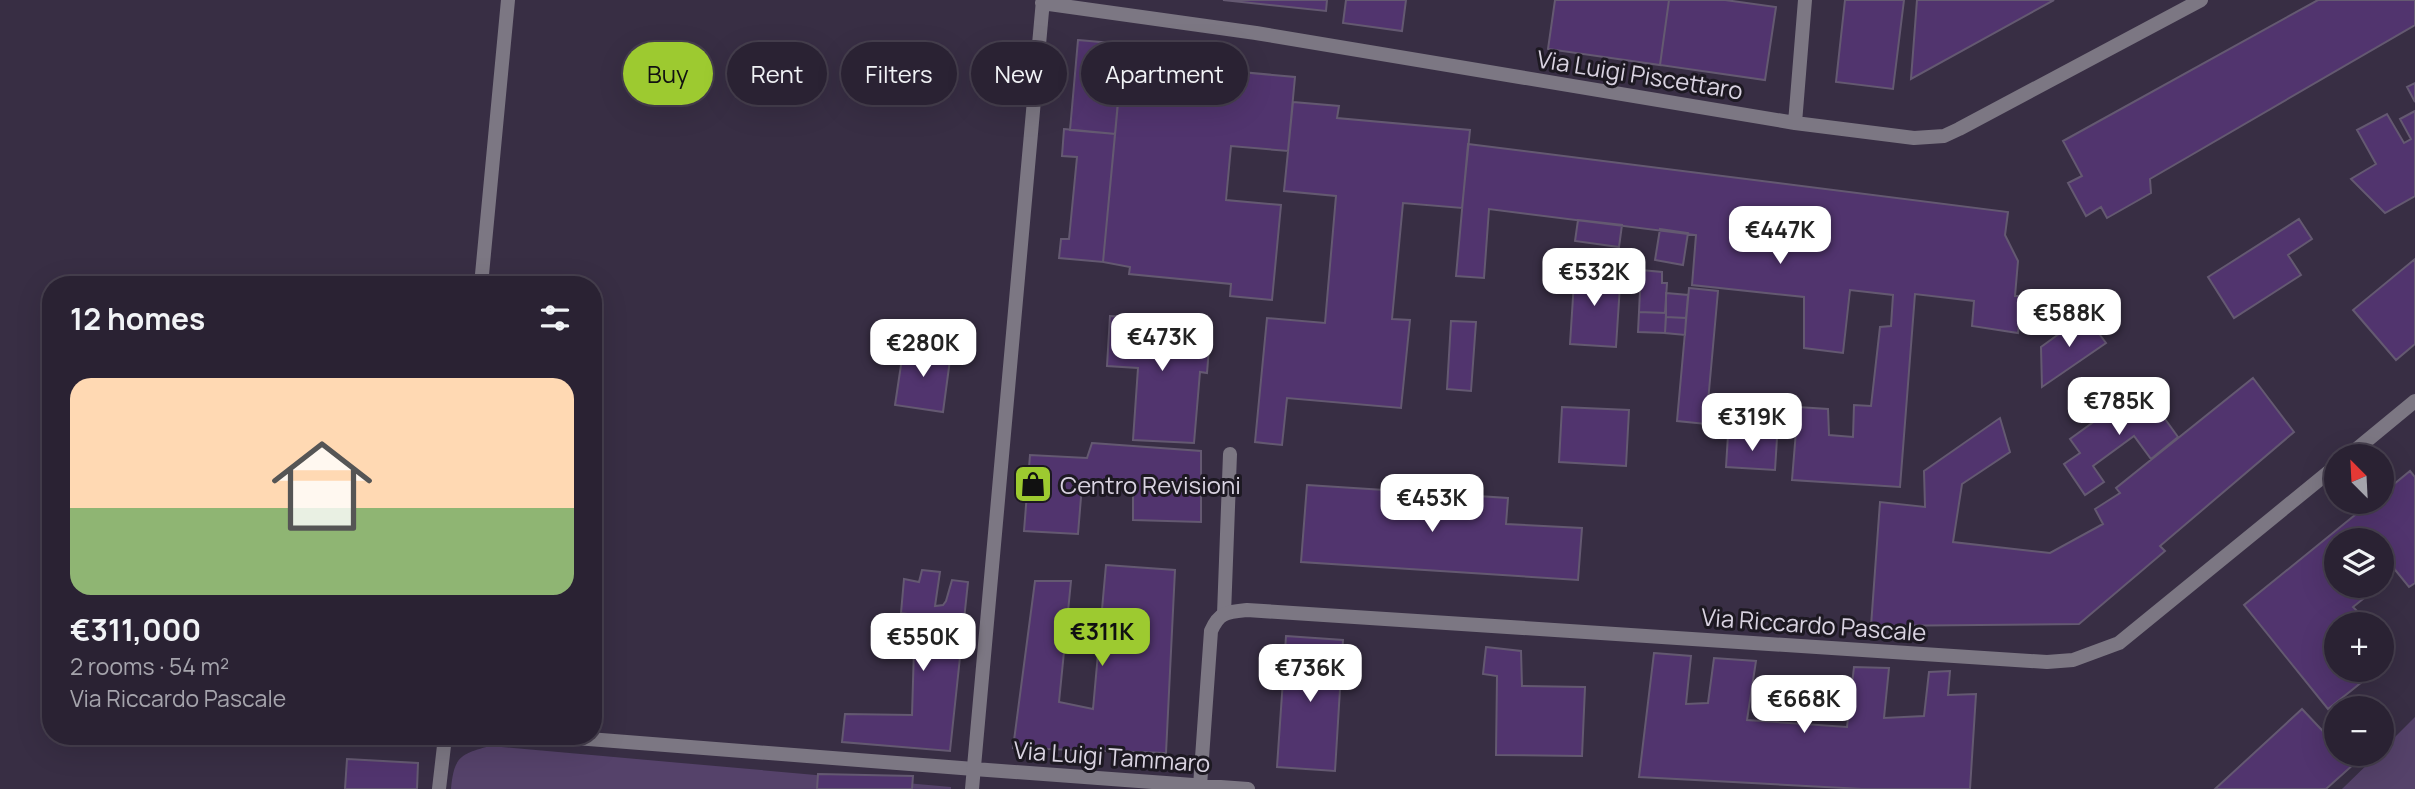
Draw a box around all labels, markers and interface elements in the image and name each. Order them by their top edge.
street label: Via Luigi Piscettaro [1535,41,1745,107]
chip: Buy [623,42,713,105]
chip: Rent [727,42,827,105]
chip: Filters [841,42,957,105]
chip: New [971,42,1067,105]
chip: Apartment [1081,42,1248,105]
pin: €447K [1731,206,1829,266]
text: €447K [1745,213,1815,245]
pin: €532K [1545,248,1643,308]
text: €532K [1558,255,1630,287]
pin: €588K [2020,290,2118,349]
text: €588K [2033,296,2105,328]
text: 12 homes [70,298,205,339]
icon: filters [536,299,574,337]
pin: €473K [1113,314,1211,373]
pin: €280K [874,320,972,379]
text: €473K [1127,320,1197,352]
text: €280K [886,326,960,358]
pin: €785K [2070,378,2168,437]
text: €785K [2084,384,2154,416]
pin: €319K [1703,393,1801,453]
text: €319K [1718,400,1786,432]
icon: home [259,423,385,549]
north arrow [2324,444,2394,514]
map controls [2324,444,2394,766]
shop icon: Centro Revisioni [1012,463,1054,505]
place label: Centro Revisioni [1060,468,1241,501]
pin: €453K [1383,475,1481,534]
text: €453K [1397,481,1467,513]
button: layers [2324,528,2394,598]
street label: Via Riccardo Pascale [1700,600,1928,648]
pin: €311K [1053,608,1151,668]
text: €311,000 [70,609,201,650]
button: + [2324,612,2394,682]
pin: €550K [874,614,972,673]
text: €311K [1070,615,1134,647]
text: €550K [887,620,959,652]
pin: €736K [1261,644,1359,704]
text: 2 rooms · 54 m² [70,650,229,682]
text: €736K [1275,651,1345,683]
pin: €668K [1755,676,1853,735]
text: Via Riccardo Pascale [70,682,286,714]
text: €668K [1767,682,1841,714]
button: − [2324,696,2394,766]
street label: Via Luigi Tammaro [1013,733,1211,779]

